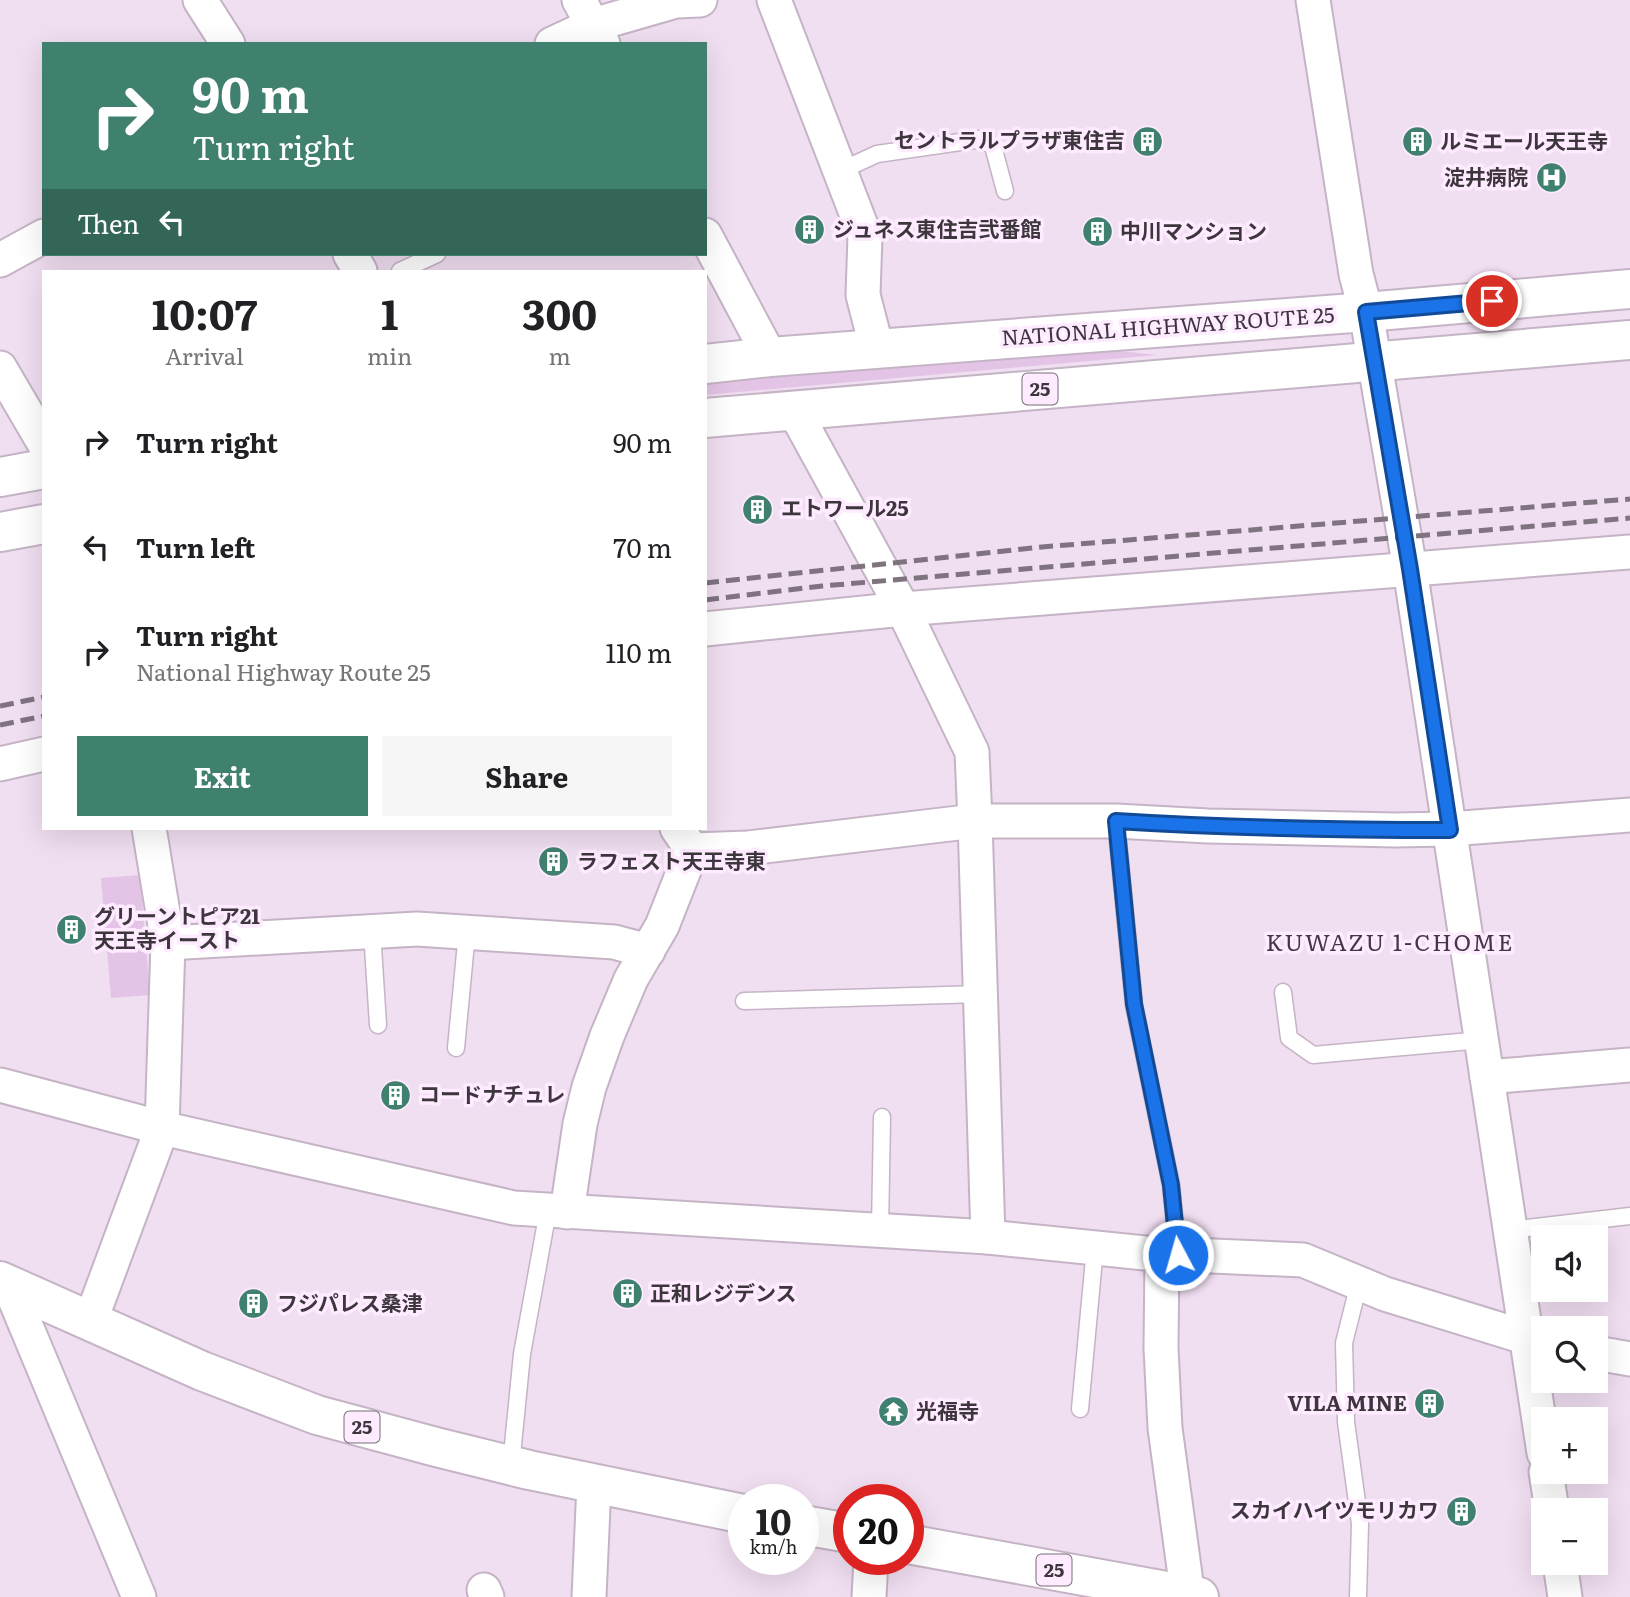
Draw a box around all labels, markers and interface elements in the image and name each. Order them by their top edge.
text: 90 m [192,55,309,128]
icon: right [77,70,168,161]
text: Turn right [192,122,354,170]
place label: セントラルプラザ東住吉 [894,123,1125,154]
building icon: セントラルプラザ東住吉 [1131,124,1165,158]
place label: ルミエール天王寺 [1440,124,1608,155]
building icon: ルミエール天王寺 [1400,125,1434,159]
place label: 淀井病院 [1444,160,1528,191]
hospital icon: 淀井病院 [1534,161,1568,195]
text: Then [77,203,139,242]
icon: left [153,203,191,241]
place label: ジュネス東住吉弐番館 [833,212,1042,243]
building icon: ジュネス東住吉弐番館 [793,213,827,247]
place label: 中川マンション [1120,214,1267,245]
building icon: 中川マンション [1080,215,1114,249]
pin [1462,271,1522,331]
text: 10:07 [152,281,257,343]
text: 1 [381,281,398,343]
text: 300 [522,281,597,343]
icon: arrive [1473,282,1511,320]
street label: NATIONAL HIGHWAY ROUTE 25 [1000,297,1335,352]
text: Arrival [165,338,244,372]
text: min [367,338,412,372]
text: m [548,338,571,372]
road number: 25 [1023,374,1058,404]
text: Turn right [136,422,278,461]
text: 90 m [613,422,672,461]
icon: right [77,423,115,461]
place label: エトワール25 [781,491,909,522]
building icon: エトワール25 [741,492,775,526]
text: Turn left [136,527,255,566]
text: 70 m [613,527,672,566]
icon: left [77,528,115,566]
text: Turn right [136,615,278,654]
text: 110 m [605,632,672,671]
icon: right [77,633,115,671]
text: National Highway Route 25 [136,654,431,688]
button: Exit [77,736,368,816]
button: Share [382,736,672,816]
place label: ラフェスト天王寺東 [577,844,766,875]
building icon: ラフェスト天王寺東 [537,845,571,879]
place label: グリーントピア21 天王寺イースト [94,899,260,954]
building icon: グリーントピア21 天王寺イースト [54,912,88,946]
district label: KUWAZU 1-CHOME [1266,924,1514,958]
place label: コードナチュレ [419,1077,566,1108]
building icon: コードナチュレ [379,1078,413,1112]
position arrow [1141,1218,1215,1292]
map controls [1531,1225,1608,1575]
button: sound [1531,1225,1608,1302]
place label: 正和レジデンス [650,1276,797,1307]
building icon: 正和レジデンス [610,1277,644,1311]
place label: フジパレス桑津 [277,1286,423,1317]
building icon: フジパレス桑津 [237,1287,271,1321]
button: search [1531,1316,1608,1393]
place label: VILA MINE [1288,1386,1407,1417]
building icon: VILA MINE [1413,1387,1447,1421]
place label: 光福寺 [916,1394,979,1425]
temple icon: 光福寺 [876,1395,910,1429]
button: + [1531,1407,1608,1484]
road number: 25 [344,1412,380,1442]
speed limit sign: 20 [833,1484,924,1575]
place label: スカイハイツモリカワ [1230,1493,1439,1524]
text: 10 [755,1494,792,1546]
building icon: スカイハイツモリカワ [1445,1494,1479,1528]
button: − [1531,1498,1608,1575]
text: km/h [750,1533,797,1560]
road number: 25 [1036,1554,1072,1586]

